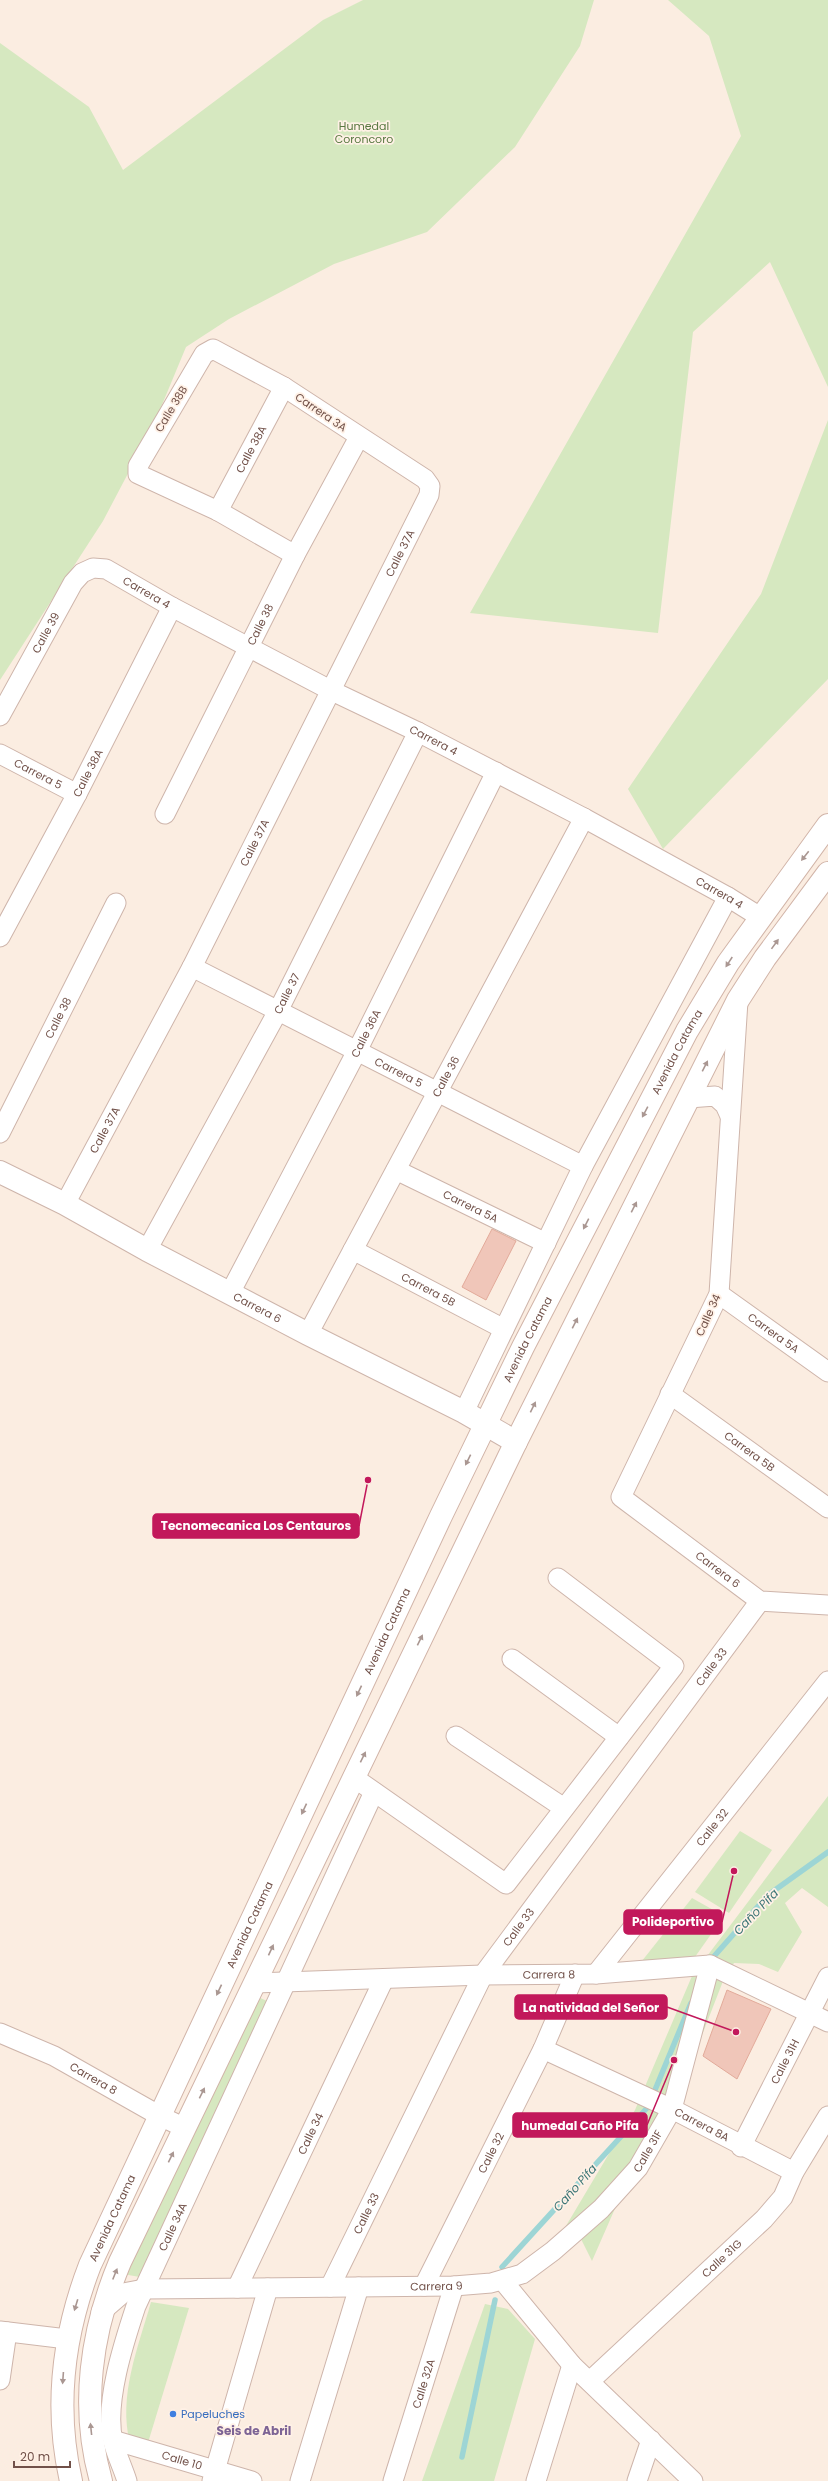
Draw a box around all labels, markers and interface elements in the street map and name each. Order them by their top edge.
park label: Humedal Coroncoro [335,118,393,147]
street label: Calle 38B [151,383,191,435]
street label: Carrera 3A [292,389,351,436]
street label: Calle 38A [232,422,270,476]
street label: Calle 37A [381,526,419,580]
street label: Carrera 4 [120,572,173,612]
street label: Calle 38 [243,601,277,648]
street label: Calle 39 [28,609,63,656]
street label: Carrera 4 [407,721,461,759]
street label: Calle 38A [69,746,107,800]
street label: Carrera 5 [11,755,65,793]
street label: Calle 37A [236,816,273,869]
one-way arrow [801,851,809,862]
street label: Carrera 4 [693,873,746,913]
one-way arrow [771,939,779,949]
one-way arrow [725,957,733,967]
street label: Calle 37 [270,971,304,1017]
street label: Calle 38 [41,994,75,1041]
street label: Calle 36A [347,1006,385,1060]
street label: Avenida Catama [648,1006,706,1097]
street label: Carrera 5 [372,1053,426,1091]
street label: Calle 36 [428,1053,463,1100]
one-way arrow [702,1060,708,1071]
street label: Calle 37A [86,1103,124,1156]
one-way arrow [641,1106,648,1117]
street label: Carrera 5A [440,1186,502,1227]
one-way arrow [631,1201,637,1212]
one-way arrow [583,1218,589,1230]
street label: Carrera 5B [398,1269,458,1310]
street label: Carrera 6 [230,1288,284,1327]
street label: Calle 34 [692,1291,724,1339]
street label: Avenida Catama [499,1294,556,1385]
street label: Carrera 5A [745,1309,803,1357]
one-way arrow [572,1317,578,1328]
one-way arrow [530,1402,536,1413]
street label: Carrera 5B [721,1428,778,1475]
one-way arrow [465,1454,471,1466]
callout: Tecnomecanica Los Centauros [153,1514,359,1538]
text: Tecnomecanica Los Centauros [161,1517,351,1534]
street label: Carrera 6 [692,1547,744,1592]
street label: Avenida Catama [360,1585,414,1677]
one-way arrow [417,1635,423,1646]
street label: Calle 33 [692,1644,731,1689]
one-way arrow [356,1686,362,1697]
one-way arrow [360,1752,366,1763]
one-way arrow [301,1803,307,1815]
street label: Calle 32 [692,1805,732,1850]
street label: Avenida Catama [222,1879,277,1971]
water label: Caño Pifa [729,1885,782,1939]
street label: Calle 33 [499,1905,538,1950]
callout: Polideportivo [624,1910,722,1934]
text: Polideportivo [632,1913,714,1930]
one-way arrow [268,1945,274,1956]
street label: Carrera 8 [523,1966,575,1983]
one-way arrow [216,1984,222,1996]
callout: La natividad del Señor [515,1995,667,2019]
text: La natividad del Señor [523,1999,659,2016]
street label: Calle 31H [767,2036,803,2087]
street label: Carrera 8 [67,2058,120,2098]
one-way arrow [199,2087,205,2098]
street label: Carrera 8A [672,2104,733,2146]
street label: Calle 34 [294,2110,327,2157]
callout: humedal Caño Pifa [513,2113,647,2137]
text: humedal Caño Pifa [521,2117,639,2134]
street label: Calle 31F [629,2126,667,2175]
street label: Calle 32 [474,2130,508,2176]
one-way arrow [168,2151,174,2163]
water label: Caño Pifa [549,2160,600,2215]
street label: Avenida Catama [85,2172,139,2264]
street label: Calle 33 [349,2190,383,2237]
street label: Calle 34A [154,2199,191,2254]
street label: Calle 31G [698,2235,746,2281]
one-way arrow [112,2268,118,2280]
street label: Carrera 9 [410,2277,463,2294]
one-way arrow [73,2299,79,2311]
street label: Calle 32A [408,2356,439,2411]
one-way arrow [59,2372,66,2384]
place label: Papeluches [181,2406,245,2422]
marker: Papeluches [168,2409,178,2419]
district label: Seis de Abril [217,2422,291,2439]
one-way arrow [88,2423,95,2435]
scale bar [14,2443,70,2469]
street label: Calle 10 [160,2447,204,2474]
text: 20 m [20,2448,50,2465]

